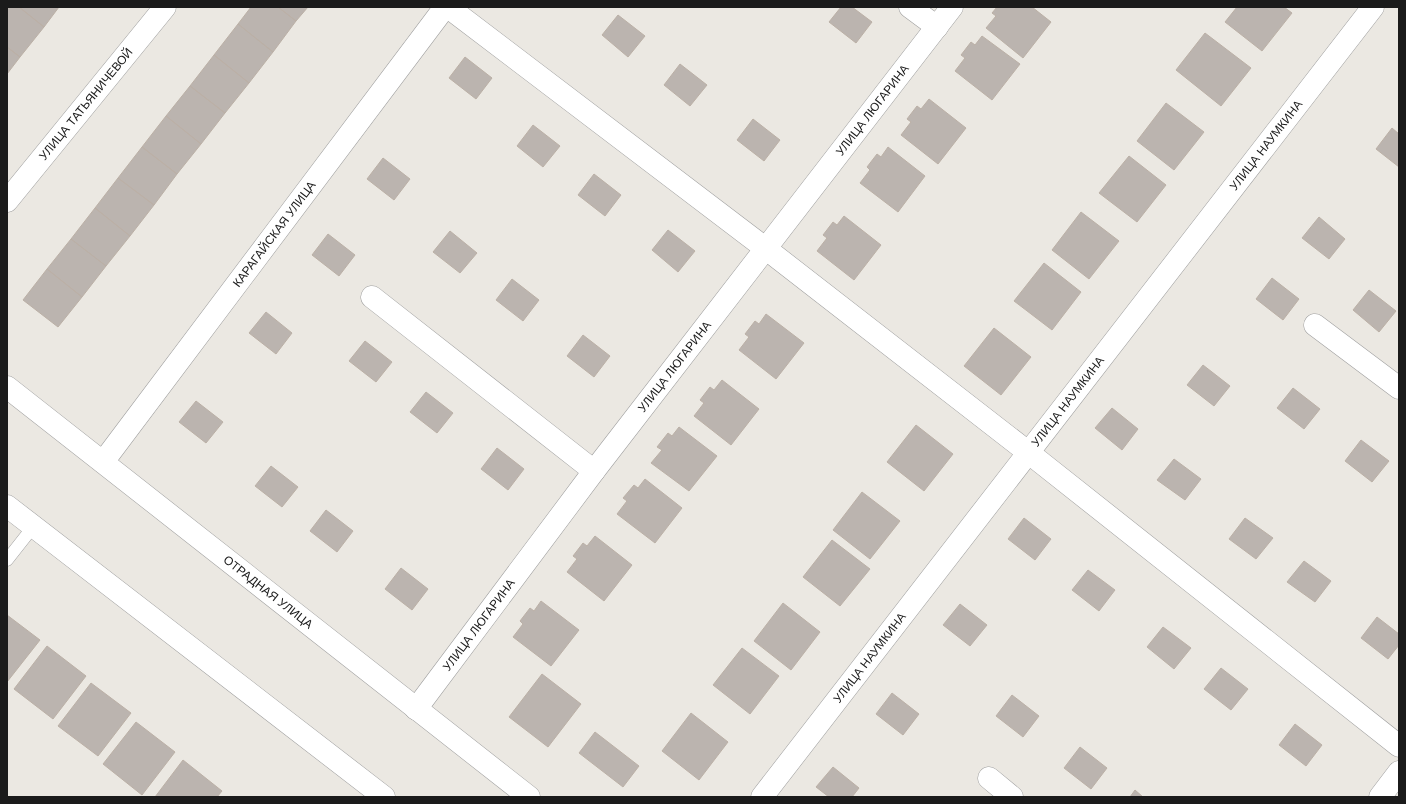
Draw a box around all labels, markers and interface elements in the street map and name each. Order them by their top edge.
street label: УЛИЦА ТАТЬЯНИЧЕВОЙ [36,45,136,163]
street label: УЛИЦА ЛЮГАРИНА [833,62,912,158]
street label: УЛИЦА НАУМКИНА [1227,97,1305,193]
street label: КАРАГАЙСКАЯ УЛИЦА [230,178,319,290]
street label: УЛИЦА ЛЮГАРИНА [635,318,714,415]
street label: УЛИЦА НАУМКИНА [1029,354,1107,449]
street label: ОТРАДНАЯ УЛИЦА [221,553,316,631]
street label: УЛИЦА ЛЮГАРИНА [440,576,518,674]
street label: УЛИЦА НАУМКИНА [830,610,909,706]

